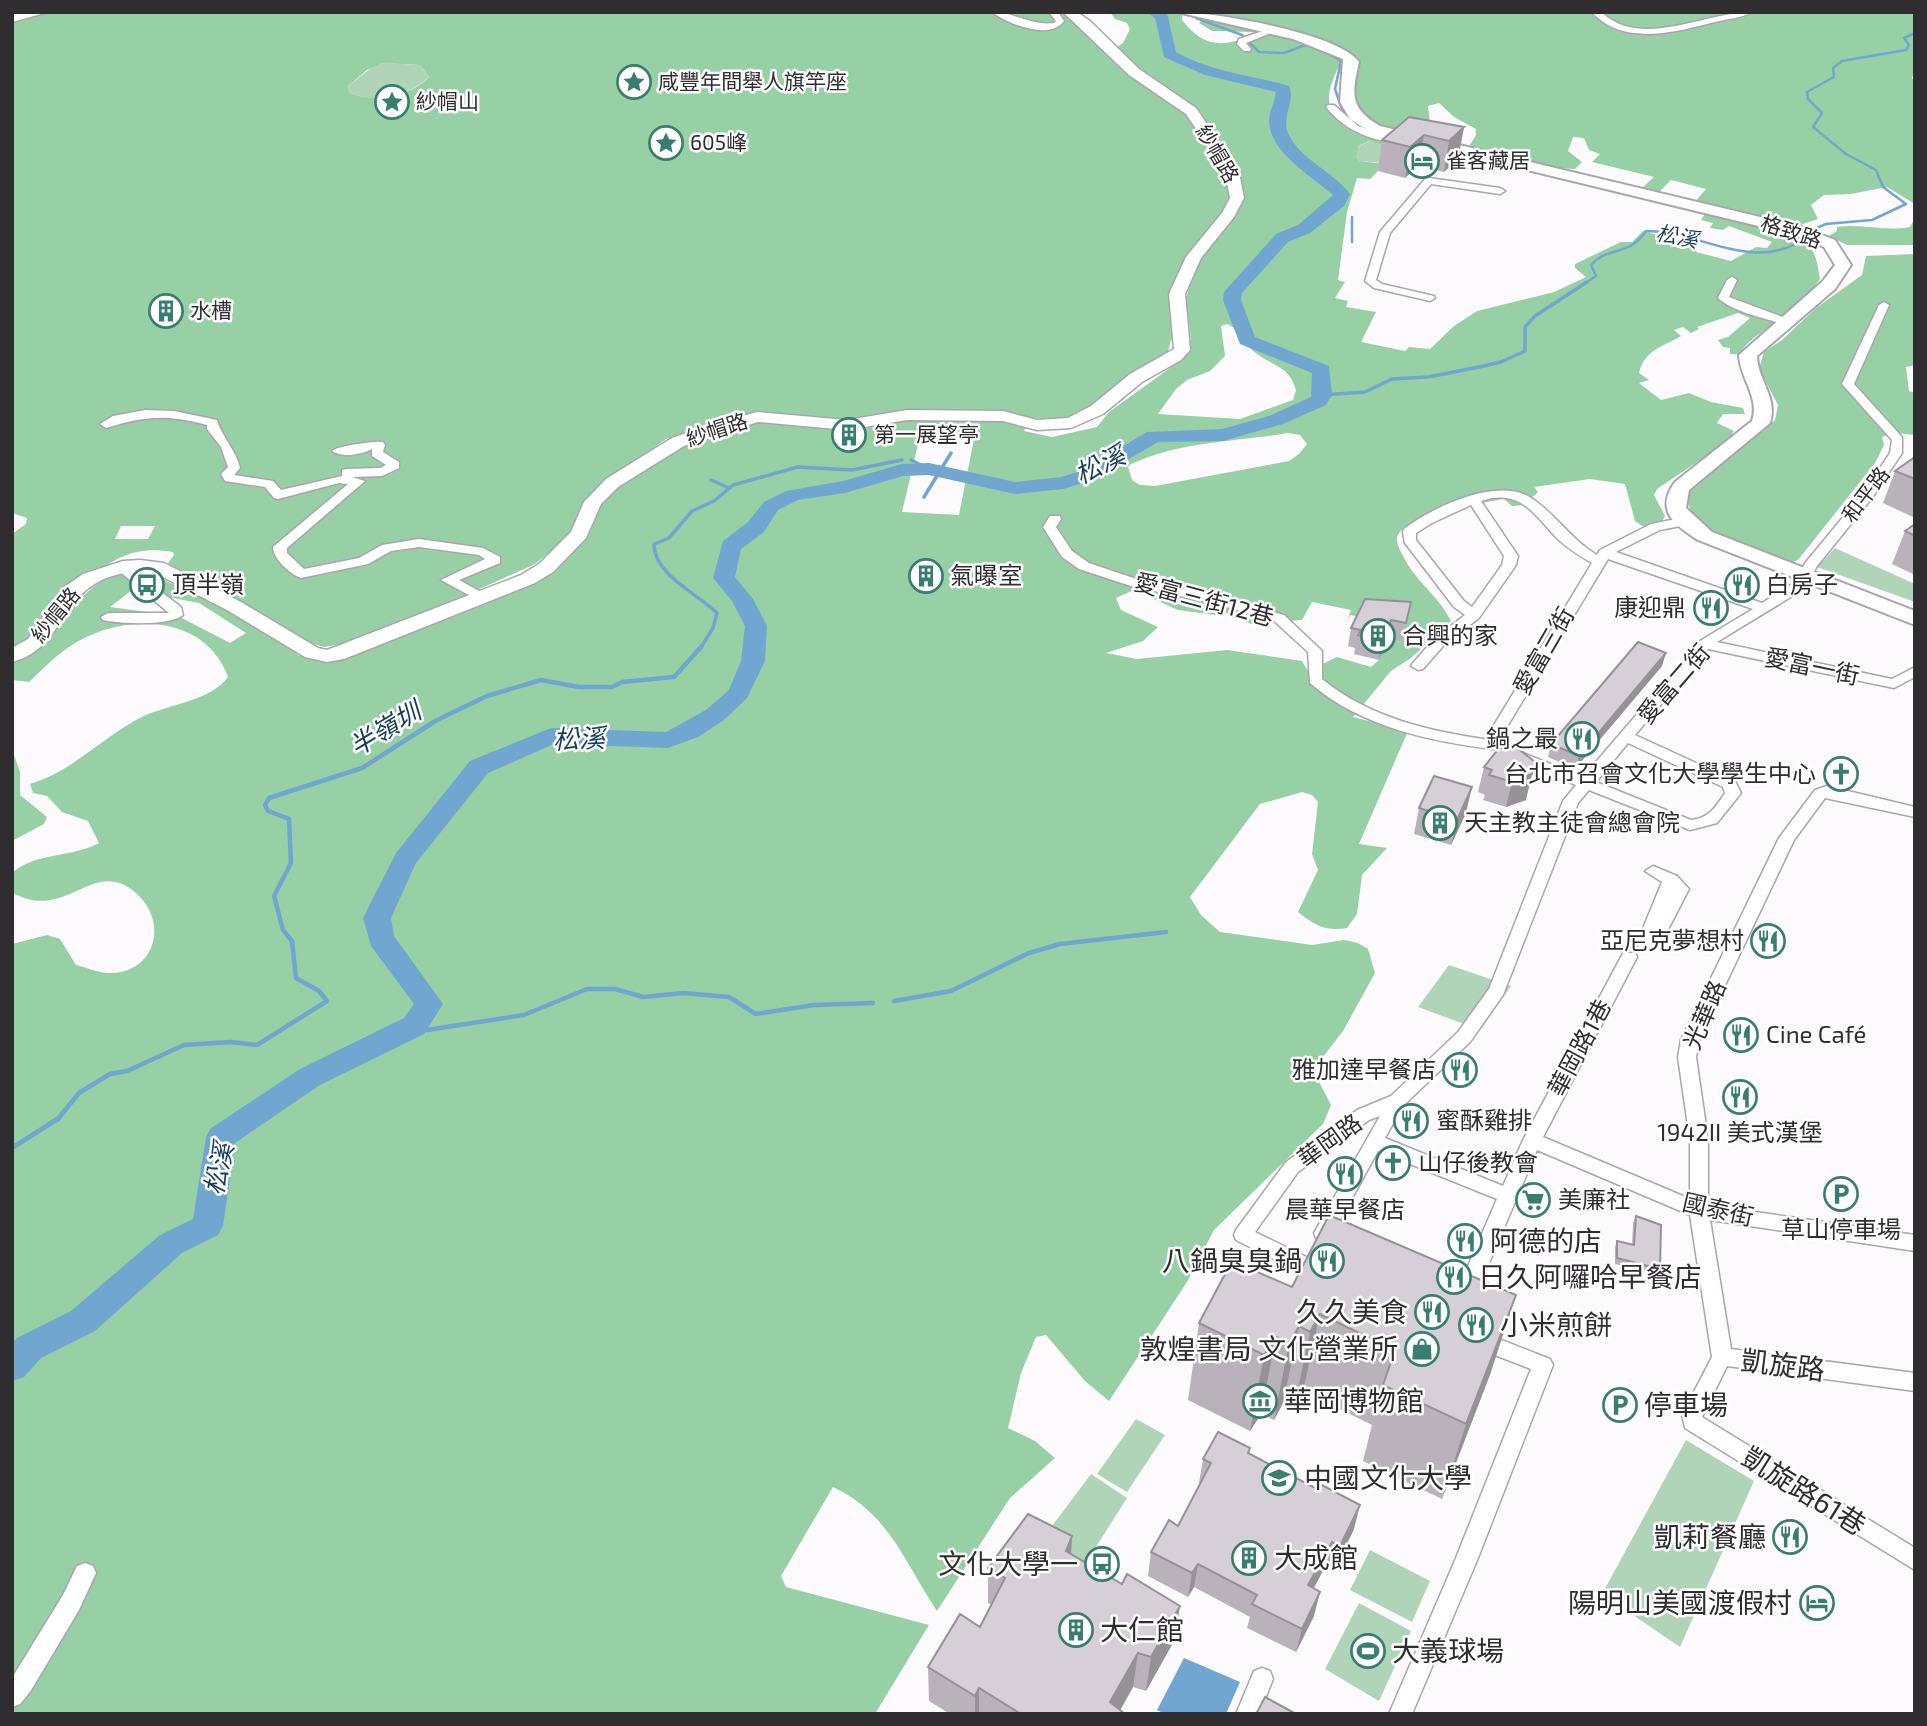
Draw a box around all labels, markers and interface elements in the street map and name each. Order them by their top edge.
place icon: 咸豐年間舉人旗竿座 [615,63,653,101]
place label: 咸豐年間舉人旗竿座 [658,68,847,93]
place icon: 紗帽山 [373,83,411,121]
place label: 紗帽山 [416,88,479,113]
street label: 紗帽路 [1192,120,1245,187]
place icon: 605峰 [647,124,685,162]
place label: 605峰 [690,129,747,154]
hotel icon: 雀客藏居 [1403,142,1441,180]
place label: 雀客藏居 [1446,147,1530,172]
street label: 格致路 [1758,209,1825,252]
water label: 松溪 [1654,219,1703,252]
building icon: 水槽 [147,292,185,330]
place label: 水槽 [190,297,232,322]
street label: 紗帽路 [683,407,750,450]
building icon: 第一展望亭 [830,416,868,454]
place label: 第一展望亭 [874,421,979,446]
water label: 松溪 [1069,437,1133,489]
street label: 和平路 [1836,461,1894,527]
building icon: 氣曝室 [907,557,945,595]
place label: 氣曝室 [950,560,1022,589]
bus stop icon: 頂半嶺 [128,566,166,604]
street label: 愛富三街12巷 [1132,566,1277,631]
restaurant icon: 白房子 [1723,566,1761,604]
place label: 頂半嶺 [172,569,244,598]
place label: 白房子 [1766,569,1838,598]
street label: 紗帽路 [25,582,84,646]
restaurant icon: 康迎鼎 [1692,589,1730,627]
place label: 康迎鼎 [1614,592,1686,621]
street label: 愛富三街 [1506,601,1579,699]
building icon: 合興的家 [1359,617,1397,655]
place label: 合興的家 [1402,620,1498,649]
street label: 愛富二街 [1630,637,1715,729]
street label: 愛富一街 [1762,641,1862,690]
water label: 半嶺圳 [343,692,429,761]
restaurant icon: 鍋之最 [1563,720,1601,758]
water label: 松溪 [552,721,609,754]
place label: 鍋之最 [1486,723,1558,752]
church icon: 台北市召會文化大學學生中心 [1822,755,1860,793]
place label: 台北市召會文化大學學生中心 [1504,758,1816,787]
building icon: 天主教主徒會總會院 [1421,804,1459,842]
place label: 天主教主徒會總會院 [1464,807,1680,836]
restaurant icon: 亞尼克夢想村 [1749,922,1787,960]
place label: 亞尼克夢想村 [1600,925,1744,954]
street label: 光華路 [1676,976,1731,1053]
street label: 華岡路1巷 [1541,994,1616,1101]
restaurant icon: Cine Café [1722,1016,1760,1054]
place label: Cine Café [1766,1019,1867,1048]
restaurant icon: 雅加達早餐店 [1441,1051,1479,1089]
place label: 雅加達早餐店 [1292,1054,1436,1083]
restaurant icon: 1942II 美式漢堡 [1721,1078,1759,1116]
restaurant icon: 蜜酥雞排 [1392,1102,1430,1140]
place label: 蜜酥雞排 [1436,1105,1532,1134]
street label: 華岡路 [1291,1107,1367,1173]
place label: 1942II 美式漢堡 [1657,1117,1823,1146]
water label: 松溪 [197,1136,239,1197]
church icon: 山仔後教會 [1374,1144,1412,1182]
place label: 山仔後教會 [1418,1147,1538,1176]
restaurant icon: 晨華早餐店 [1326,1155,1364,1193]
parking icon: 草山停車場 [1822,1175,1860,1213]
supermarket icon: 美廉社 [1514,1181,1552,1219]
place label: 美廉社 [1558,1184,1630,1213]
street label: 國泰街 [1680,1186,1757,1231]
place label: 晨華早餐店 [1285,1194,1405,1223]
place label: 草山停車場 [1781,1214,1901,1243]
restaurant icon: 阿德的店 [1446,1222,1484,1260]
place label: 阿德的店 [1490,1223,1602,1257]
restaurant icon: 八鍋臭臭鍋 [1308,1242,1346,1280]
place label: 八鍋臭臭鍋 [1162,1243,1302,1277]
restaurant icon: 日久阿囉哈早餐店 [1435,1258,1473,1296]
place label: 日久阿囉哈早餐店 [1478,1259,1702,1293]
restaurant icon: 久久美食 [1413,1293,1451,1331]
place label: 久久美食 [1296,1294,1408,1328]
restaurant icon: 小米煎餅 [1457,1306,1495,1344]
place label: 小米煎餅 [1500,1307,1612,1341]
shop icon: 敦煌書局 文化營業所 [1403,1330,1441,1368]
place label: 敦煌書局 文化營業所 [1140,1331,1398,1365]
street label: 凱旋路 [1739,1342,1827,1386]
museum icon: 華岡博物館 [1241,1382,1279,1420]
place label: 華岡博物館 [1284,1383,1424,1417]
parking icon: 停車場 [1601,1386,1639,1424]
place label: 停車場 [1644,1387,1728,1421]
street label: 凱旋路61巷 [1737,1439,1873,1541]
school or university icon: 中國文化大學 [1260,1459,1298,1497]
place label: 中國文化大學 [1304,1460,1472,1494]
restaurant icon: 凱莉餐廳 [1771,1518,1809,1556]
place label: 凱莉餐廳 [1654,1519,1766,1553]
building icon: 大成館 [1230,1539,1268,1577]
place label: 大成館 [1274,1540,1358,1574]
bus stop icon: 文化大學一 [1083,1545,1121,1583]
place label: 文化大學一 [938,1546,1078,1580]
hotel icon: 陽明山美國渡假村 [1798,1584,1836,1622]
place label: 陽明山美國渡假村 [1568,1585,1792,1619]
building icon: 大仁館 [1057,1611,1095,1649]
place label: 大仁館 [1100,1612,1184,1646]
sports icon: 大義球場 [1349,1632,1387,1670]
place label: 大義球場 [1392,1633,1504,1667]

